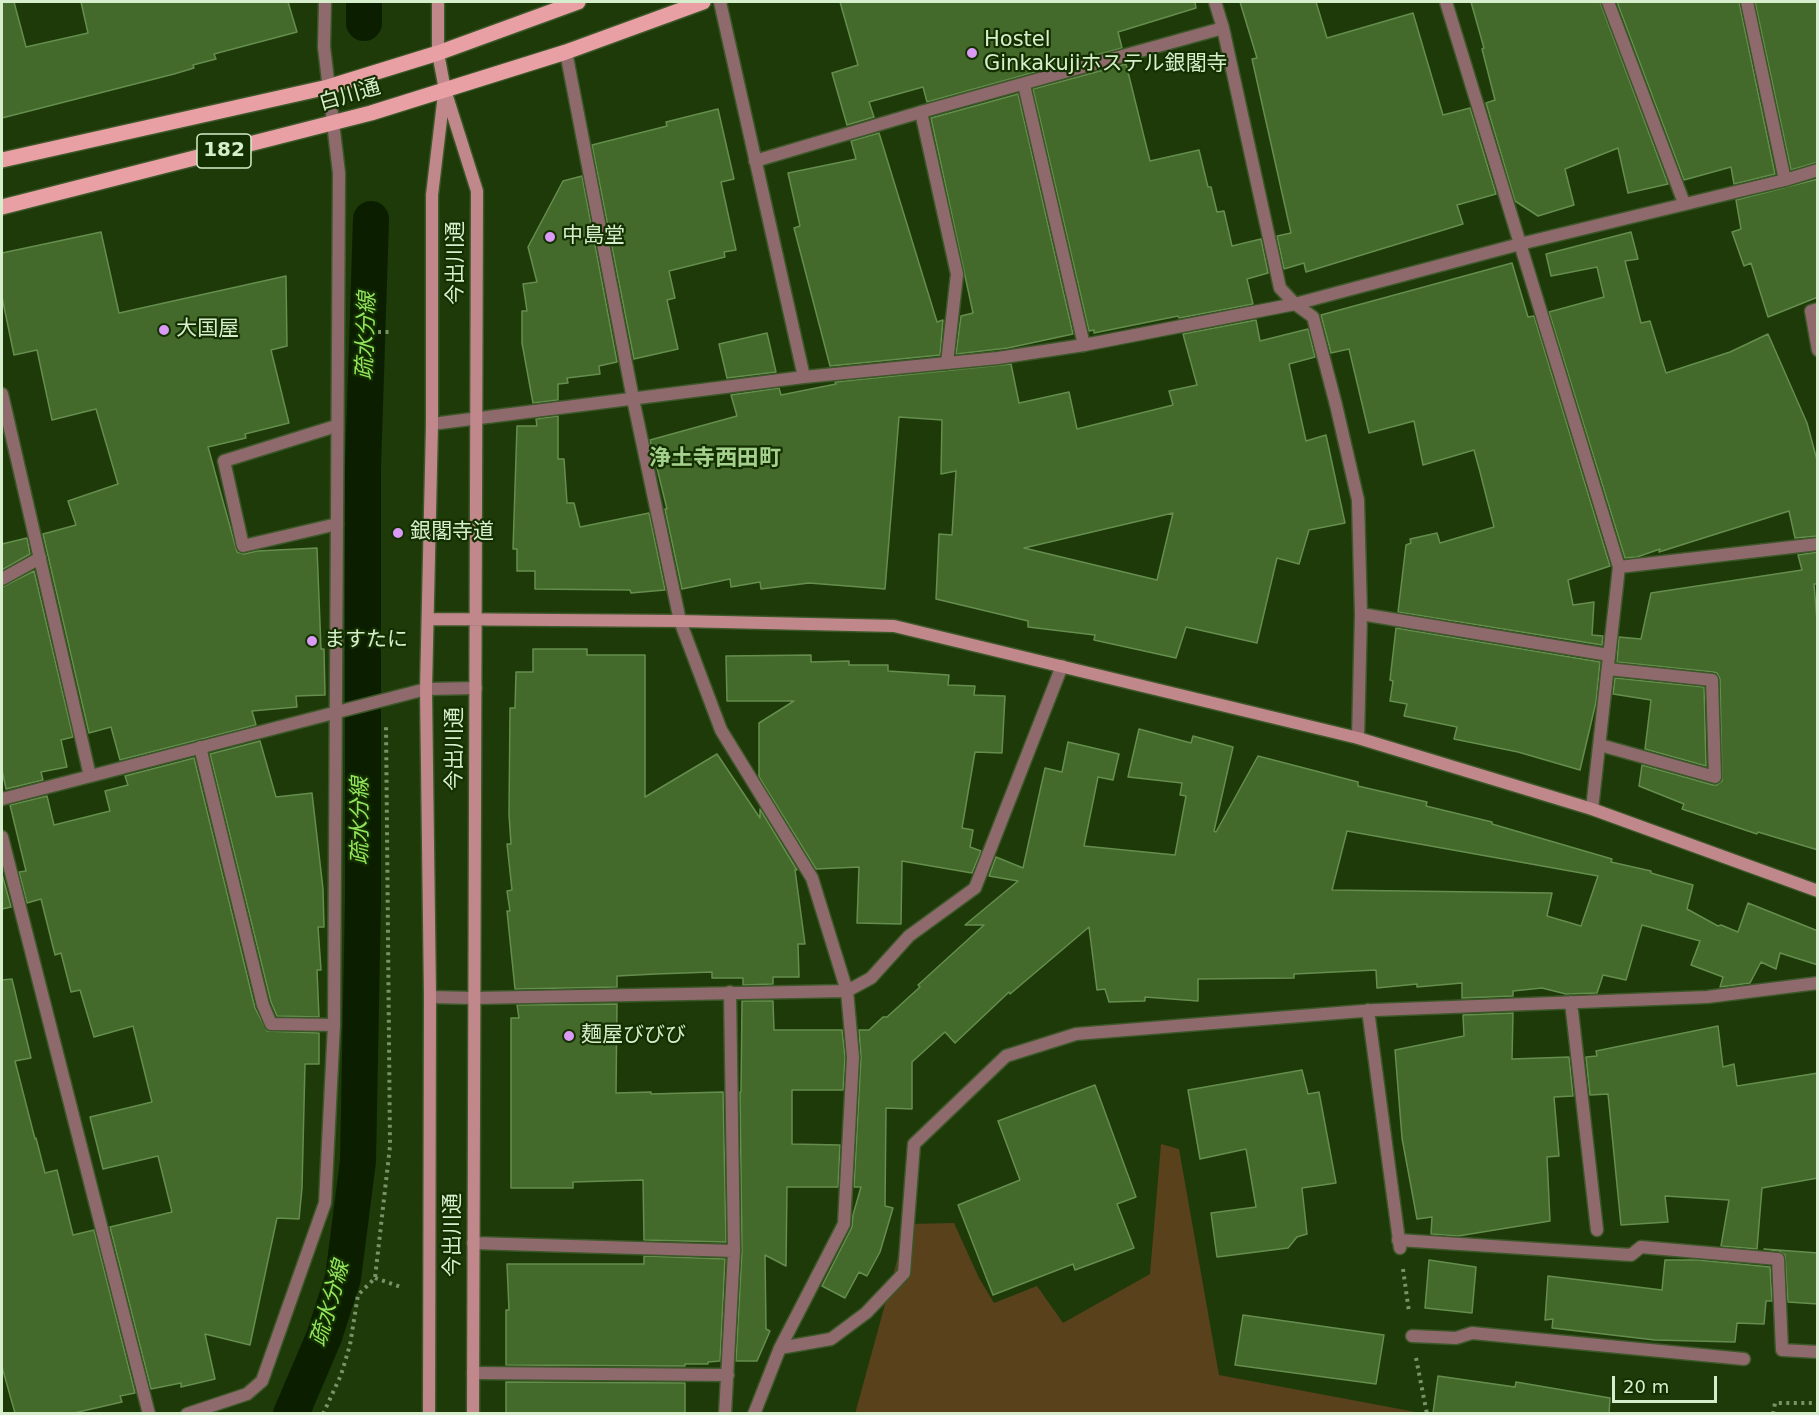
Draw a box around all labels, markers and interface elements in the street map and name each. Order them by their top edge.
place label: Hostel Ginkakujiホステル銀閣寺 [984,28,1228,78]
marker: Hostel Ginkakujiホステル銀閣寺 [965,46,979,60]
street label: 白川通 [316,75,384,117]
road number: 182 [197,134,251,168]
street label: 今出川通 [444,221,470,305]
place label: 中島堂 [562,224,625,250]
marker: 中島堂 [543,230,557,244]
water label: 疏水分線 [352,292,382,380]
place label: 大国屋 [176,317,239,343]
marker: 大国屋 [157,323,171,337]
district label: 浄土寺西田町 [649,446,781,472]
place label: 銀閣寺道 [410,520,494,546]
marker: 銀閣寺道 [391,526,405,540]
place label: ますたに [324,628,408,654]
marker: ますたに [305,634,319,648]
street label: 今出川通 [443,707,469,791]
water label: 疏水分線 [348,777,374,865]
place label: 麺屋びびび [581,1023,686,1049]
marker: 麺屋びびび [562,1029,576,1043]
street label: 今出川通 [441,1193,467,1277]
water label: 疏水分線 [306,1258,356,1350]
scale bar [1615,1364,1720,1402]
text: 20 m [1623,1376,1669,1397]

